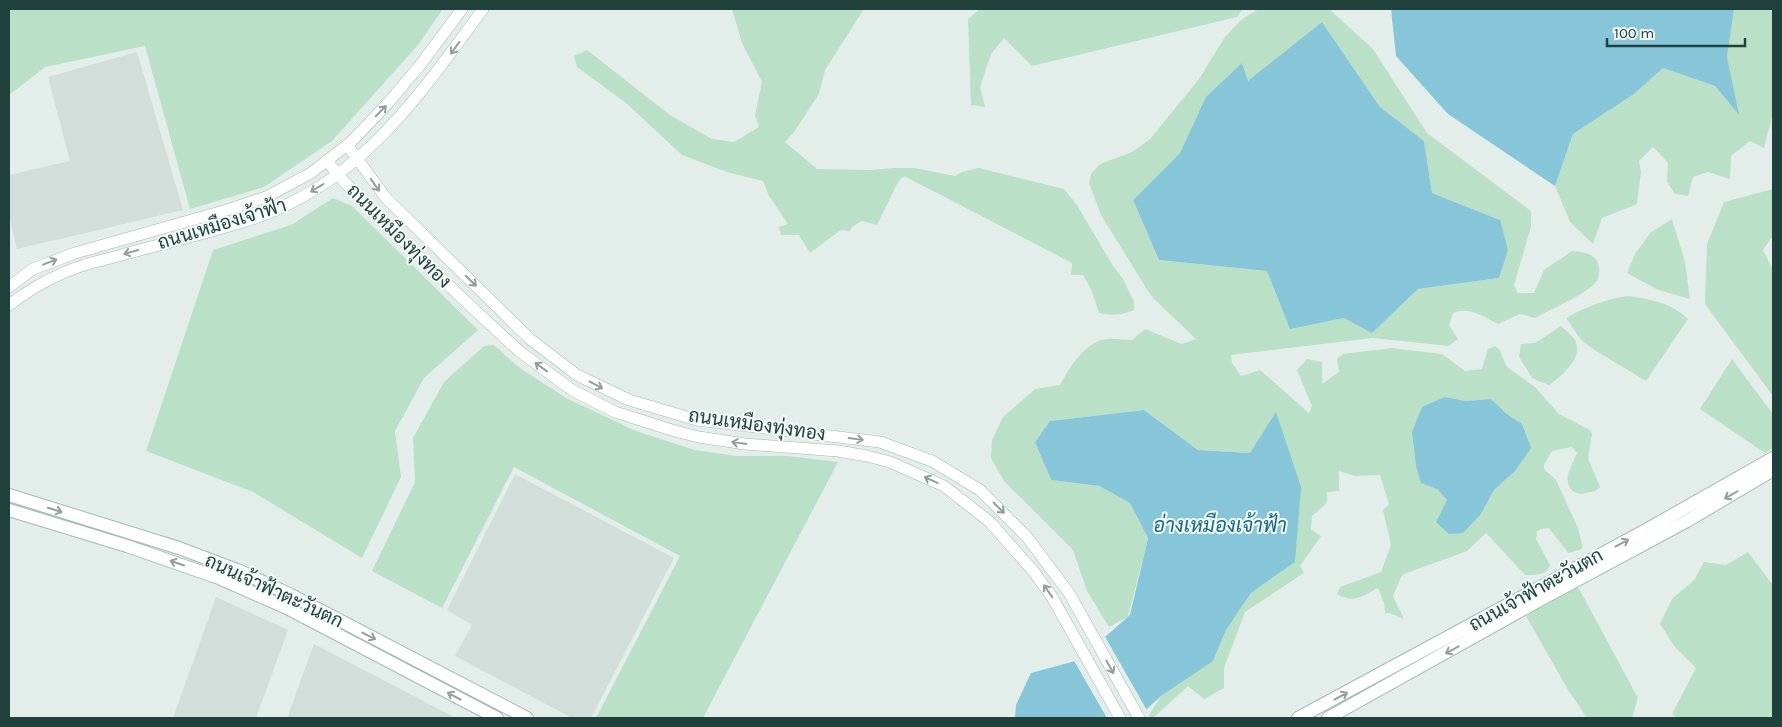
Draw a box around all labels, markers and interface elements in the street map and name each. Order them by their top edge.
scale bar [1607,15,1744,47]
text: 100 m [1614,24,1654,42]
one-way arrow [449,41,460,54]
one-way arrow [375,104,387,117]
one-way arrow [370,178,380,192]
street label: ถนนเหมืองทุ่งทอง [342,179,456,293]
one-way arrow [311,184,325,194]
street label: ถนนเหมืองเจ้าฟ้า [154,192,289,254]
one-way arrow [124,248,140,257]
one-way arrow [42,257,57,266]
one-way arrow [465,275,477,288]
one-way arrow [534,362,548,372]
one-way arrow [588,380,602,390]
street label: ถนนเหมืองทุ่งทอง [687,404,827,446]
one-way arrow [847,434,863,444]
one-way arrow [731,438,747,448]
one-way arrow [924,475,939,484]
one-way arrow [1725,490,1739,500]
one-way arrow [993,502,1005,514]
one-way arrow [47,505,63,515]
water label: อ่างเหมืองเจ้าฟ้า [1153,512,1287,537]
one-way arrow [1614,538,1629,547]
street label: ถนนเจ้าฟ้าตะวันตก [1464,542,1607,636]
street label: ถนนเจ้าฟ้าตะวันตก [201,548,347,633]
one-way arrow [170,558,185,567]
one-way arrow [1043,584,1053,598]
one-way arrow [361,632,376,641]
one-way arrow [1445,646,1459,656]
one-way arrow [1106,659,1116,674]
one-way arrow [447,690,462,700]
one-way arrow [1333,690,1347,700]

